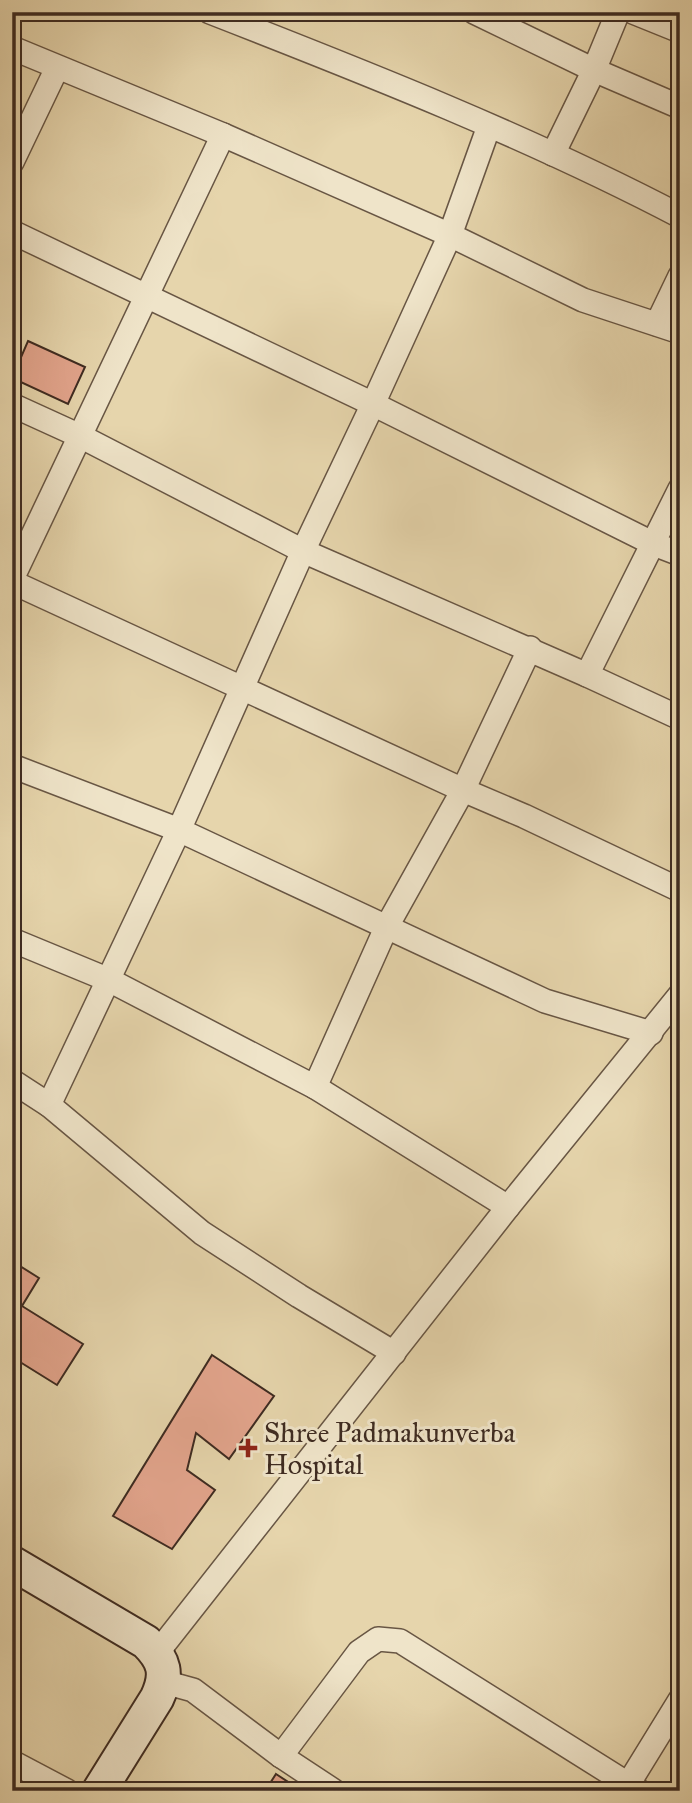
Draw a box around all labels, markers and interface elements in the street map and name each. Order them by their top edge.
place label: Shree Padmakunverba Hospital [264,1415,516,1482]
marker: Shree Padmakunverba Hospital [238,1438,258,1458]

